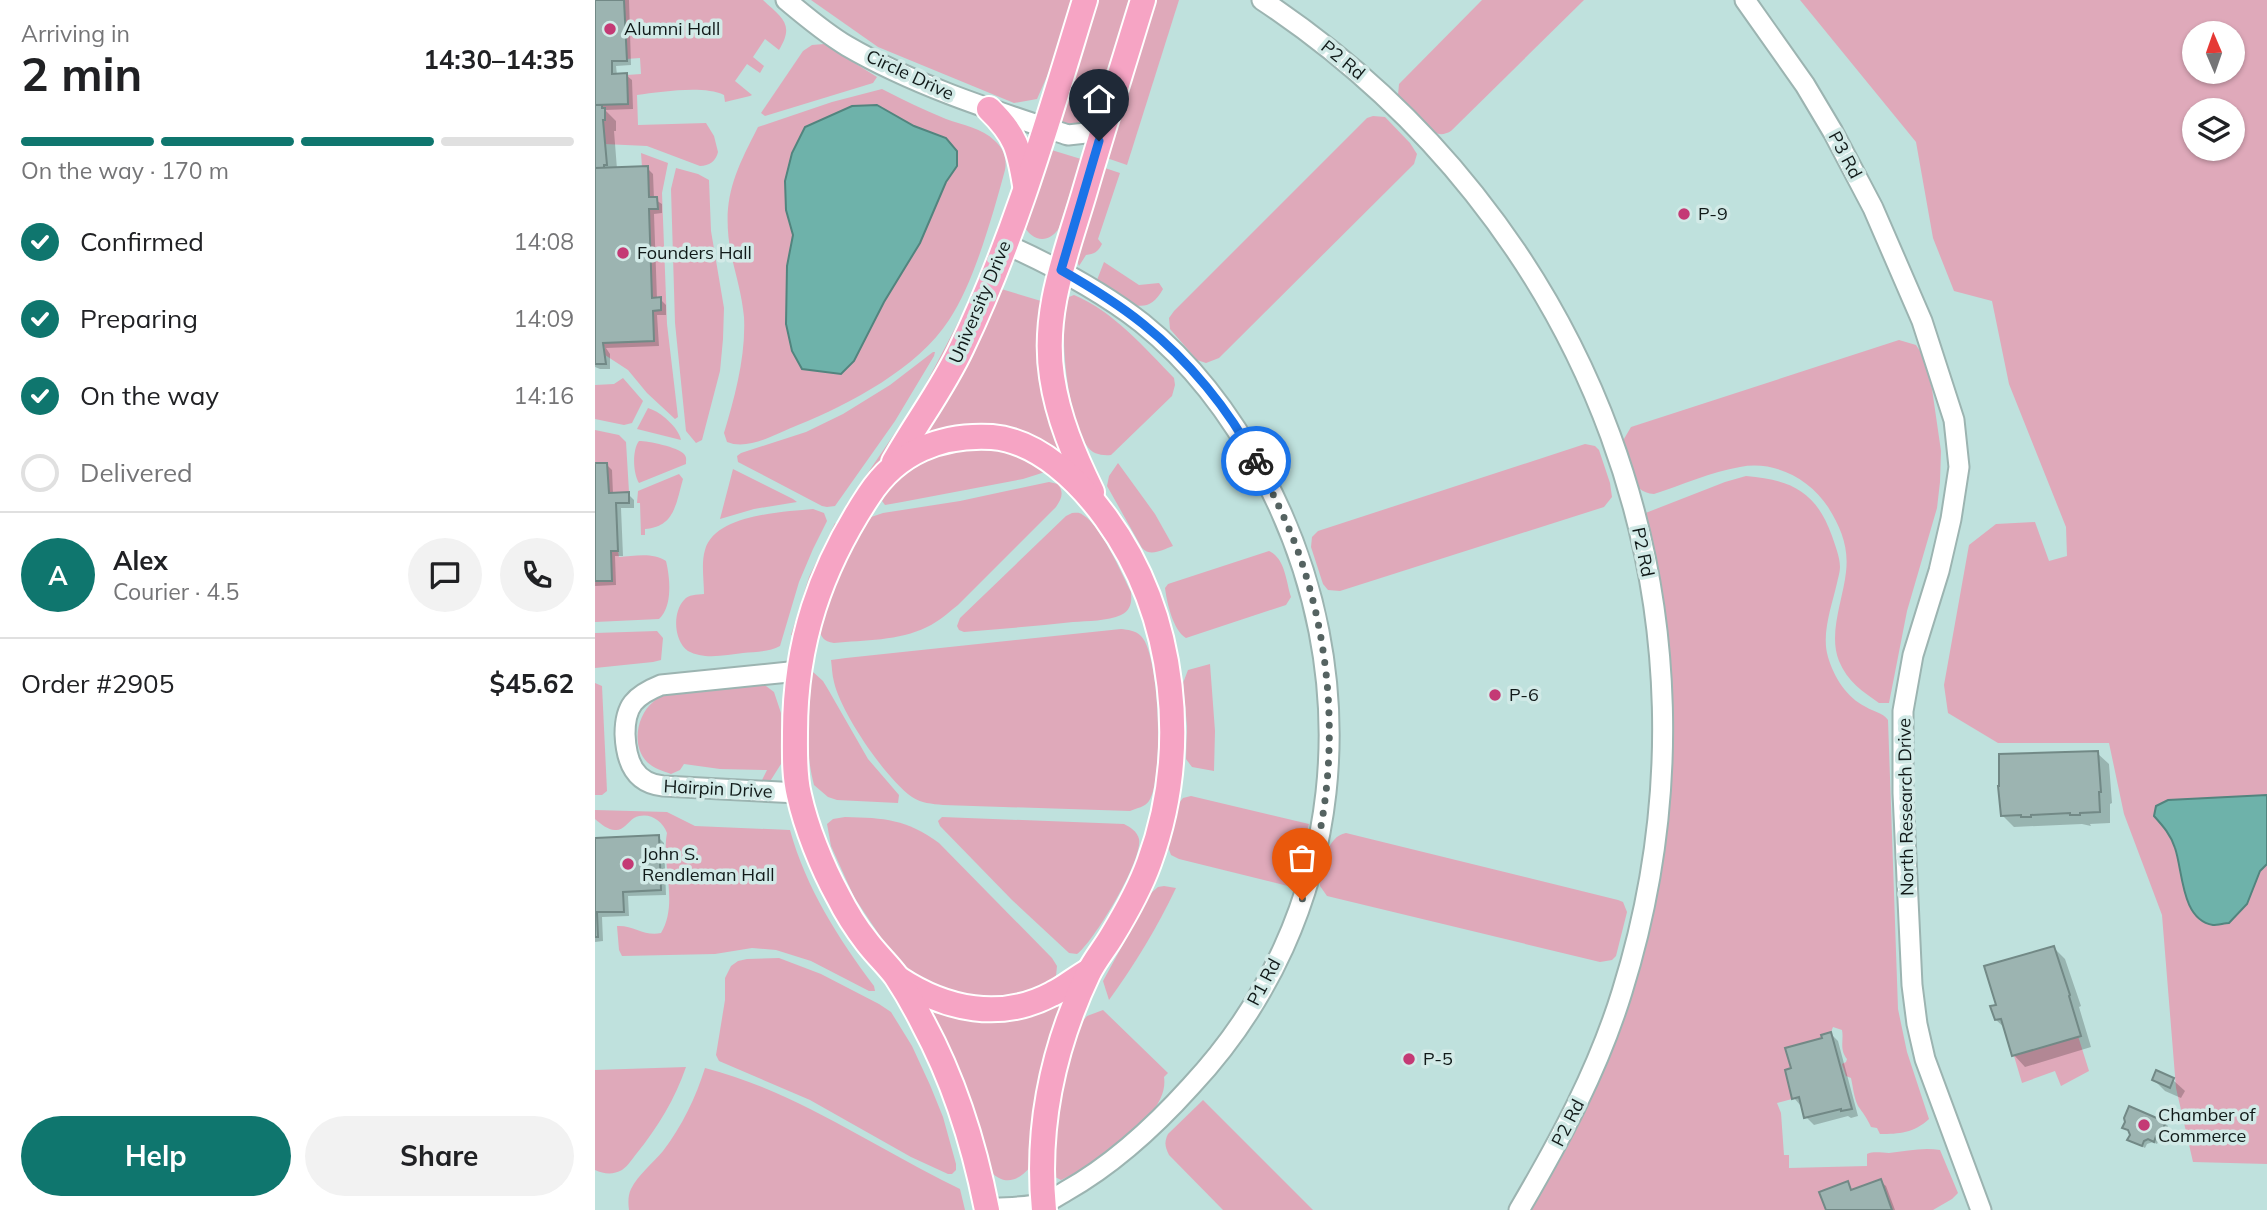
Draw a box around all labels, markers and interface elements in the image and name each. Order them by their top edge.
place label: Alumni Hall [624,17,720,40]
text: Arriving in [21,19,130,48]
marker: Alumni Hall [602,21,618,37]
north arrow [2182,21,2245,84]
map controls [2182,21,2245,161]
street label: P2 Rd [1317,35,1370,84]
text: 14:30–14:35 [423,43,574,76]
street label: Circle Drive [863,44,958,105]
text: 2 min [21,45,142,103]
pin [1069,69,1129,141]
icon: home [1080,80,1118,118]
button: layers [2182,98,2245,161]
street label: P3 Rd [1823,127,1867,182]
text: On the way · 170 m [21,156,229,185]
place label: P-9 [1698,202,1728,225]
marker: P-9 [1676,206,1692,222]
icon: check [21,223,59,261]
text: Confirmed [80,225,204,258]
text: 14:08 [514,227,574,256]
street label: University Drive [943,237,1016,367]
place label: Founders Hall [637,241,752,264]
marker: Founders Hall [615,245,631,261]
icon: check [21,300,59,338]
text: Preparing [80,302,198,335]
text: 14:09 [514,304,574,333]
icon: check [21,377,59,415]
text: On the way [80,379,219,412]
text: 14:16 [514,381,574,410]
courier [1221,426,1291,496]
icon: bike [1237,442,1275,480]
text: Delivered [80,456,193,489]
street label: P2 Rd [1627,525,1660,579]
button: chat [408,538,482,612]
button: phone [500,538,574,612]
text: Alex [113,544,168,577]
text: A [48,559,68,592]
text: Courier · 4.5 [113,577,239,606]
text: Order #2905 [21,667,174,700]
text: $45.62 [490,667,574,700]
place label: P-6 [1509,683,1539,706]
marker: P-6 [1487,687,1503,703]
street label: North Research Drive [1892,718,1919,896]
street label: Hairpin Drive [663,774,773,803]
pin [1272,828,1332,900]
icon: bag [1283,839,1321,877]
place label: John S. Rendleman Hall [642,842,774,886]
marker: John S. Rendleman Hall [620,856,636,872]
street label: P1 Rd [1242,954,1286,1009]
place label: P-5 [1423,1047,1453,1070]
marker: P-5 [1401,1051,1417,1067]
street label: P2 Rd [1546,1095,1589,1150]
place label: Chamber of Commerce [2158,1103,2256,1147]
button: Help [21,1116,291,1196]
button: Share [305,1116,574,1196]
marker: Chamber of Commerce [2136,1117,2152,1133]

